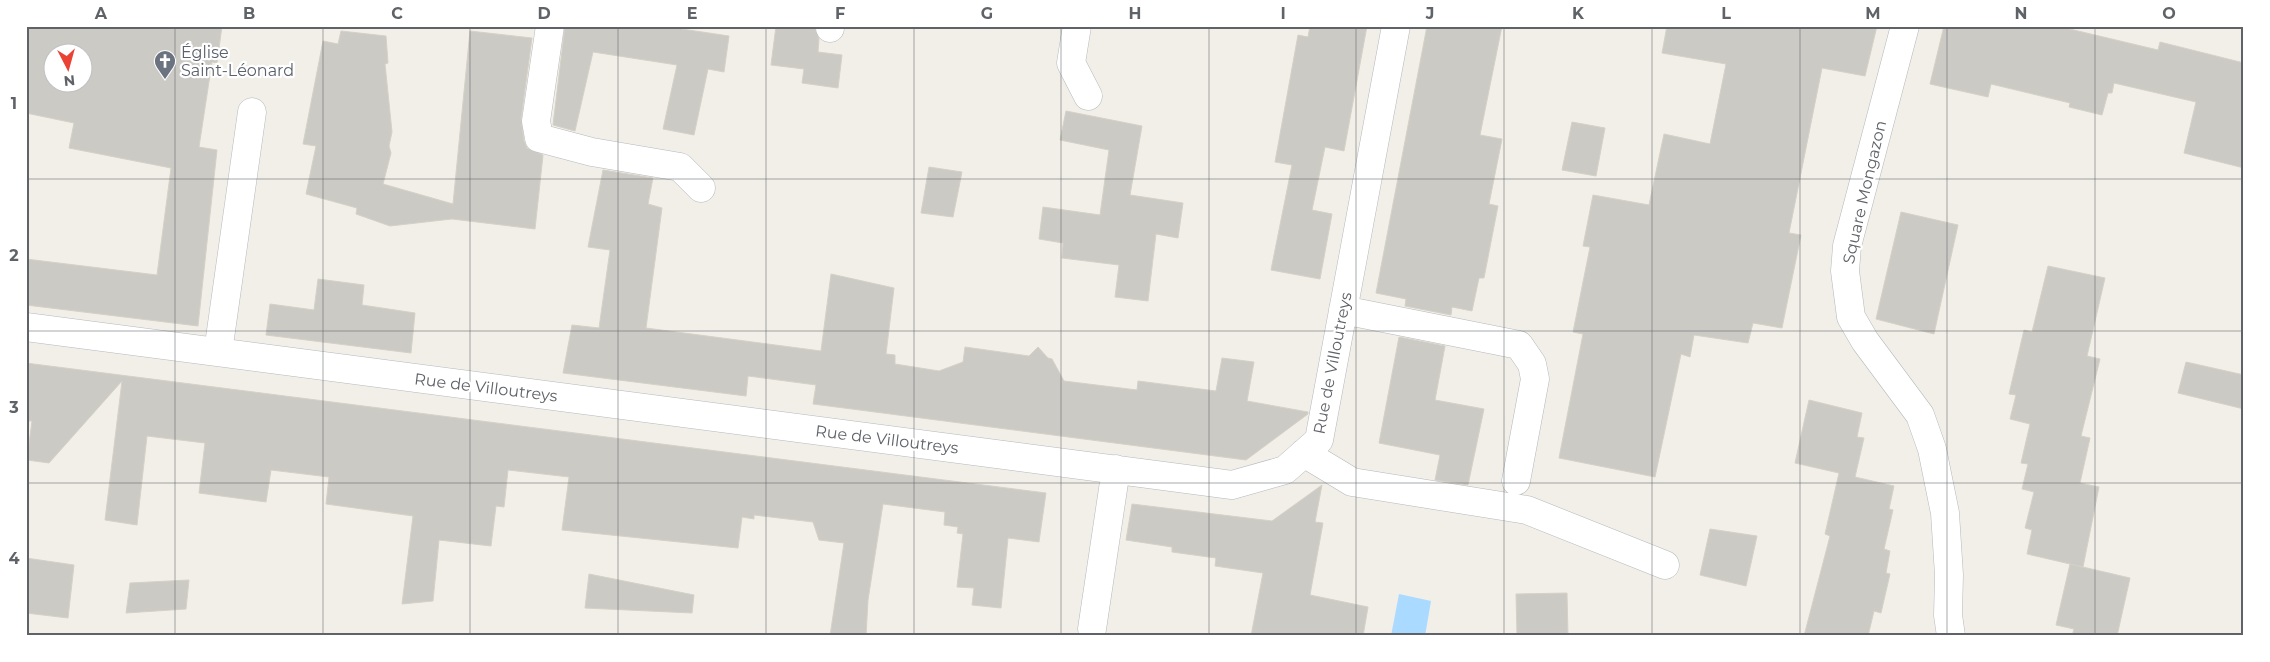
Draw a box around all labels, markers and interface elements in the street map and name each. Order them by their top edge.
text: A [94,4,108,23]
text: B [243,4,255,23]
text: C [391,4,403,23]
text: D [537,4,551,23]
text: E [687,4,697,23]
text: F [835,4,845,23]
text: G [981,4,993,23]
text: H [1129,4,1141,23]
text: I [1280,4,1286,23]
text: J [1425,4,1434,23]
text: K [1572,4,1585,23]
text: L [1721,4,1731,23]
text: M [1865,4,1881,23]
text: N [2015,4,2027,23]
text: O [2162,4,2176,23]
north arrow [42,42,92,92]
place label: Église Saint-Léonard [181,43,294,80]
church icon: Église Saint-Léonard [153,49,177,80]
text: N [63,71,76,90]
text: 1 [11,94,17,113]
street label: Square Mongazon [1839,119,1890,266]
text: 2 [9,246,19,265]
street label: Rue de Villoutreys [1309,290,1356,436]
street label: Rue de Villoutreys [413,369,559,406]
text: 3 [8,398,19,417]
street label: Rue de Villoutreys [814,421,960,458]
text: 4 [8,549,20,568]

